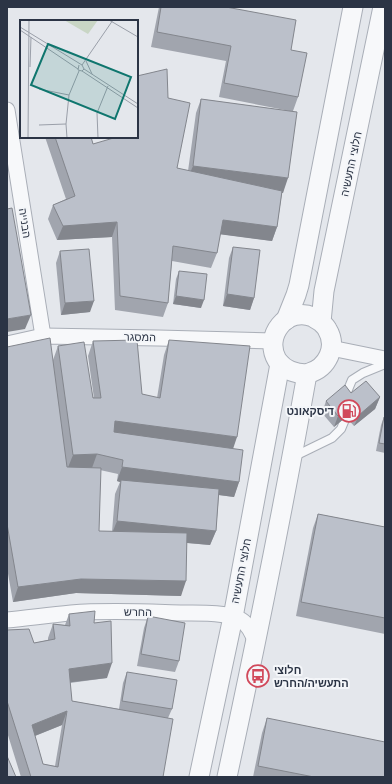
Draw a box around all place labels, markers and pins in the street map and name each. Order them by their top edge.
fuel station icon: דיסקאונט [336,398,362,424]
place label: דיסקאונט [286,405,335,417]
bus stop icon: חלוצי התעשיה/החרש [245,663,271,689]
place label: חלוצי התעשיה/החרש [274,664,349,689]

